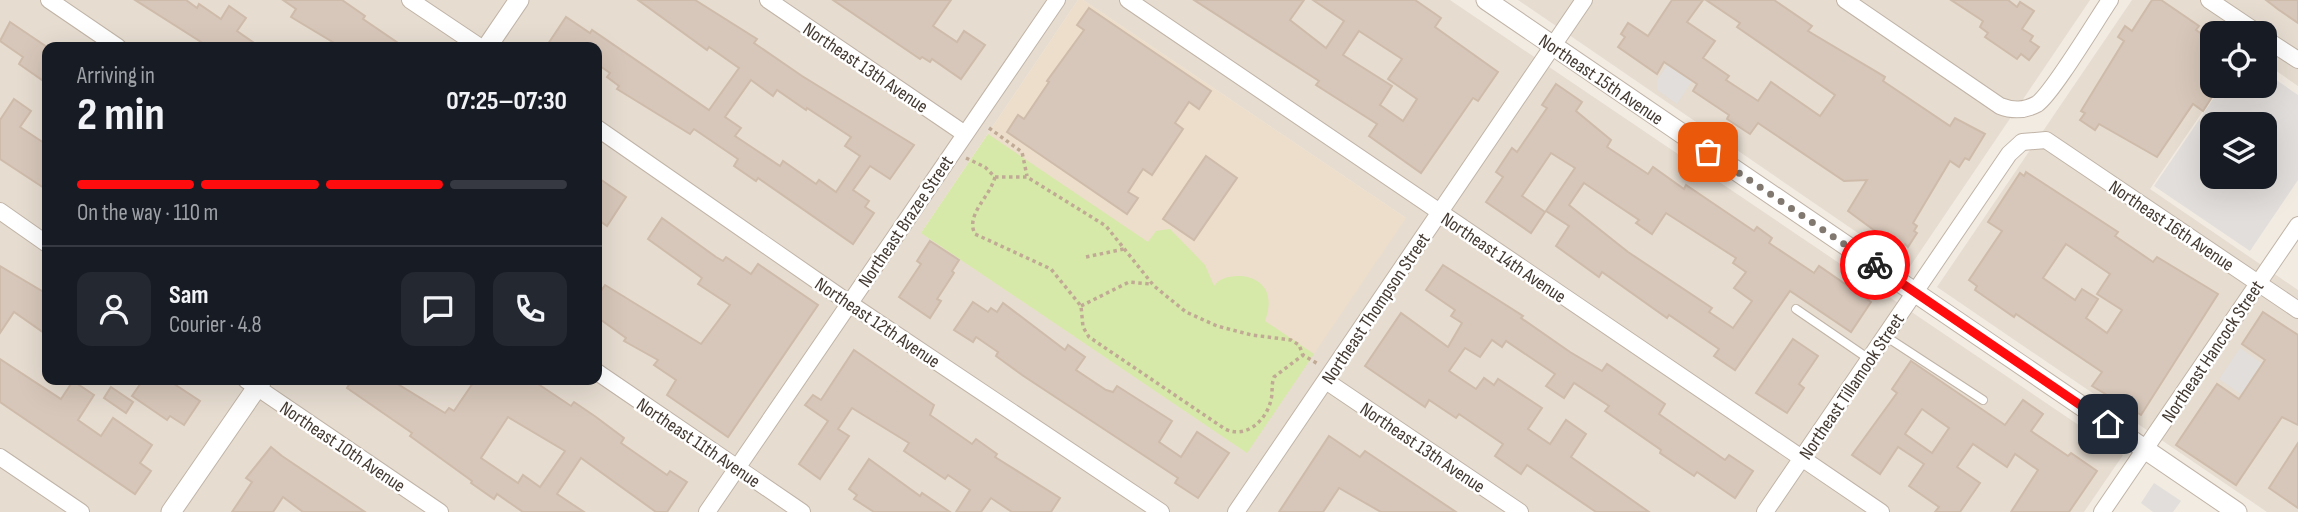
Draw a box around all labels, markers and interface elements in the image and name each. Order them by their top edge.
street label: Northeast 13th Avenue [798,18,932,119]
map controls [2200,21,2277,189]
button: locate [2200,21,2277,98]
street label: Northeast 15th Avenue [1534,30,1667,131]
text: Arriving in [77,62,155,90]
text: 07:25–07:30 [446,86,567,117]
text: 2 min [77,88,165,143]
button: layers [2200,112,2277,189]
pin [1678,122,1738,182]
icon: bag [1689,133,1727,171]
street label: Northeast Brazee Street [854,152,959,292]
street label: Northeast 16th Avenue [2104,176,2238,277]
text: On the way · 110 m [77,199,218,227]
street label: Northeast 14th Avenue [1436,208,1570,309]
street label: Northeast Thompson Street [1317,229,1435,389]
courier [1840,230,1910,300]
icon: bike [1856,246,1894,284]
button: person [77,272,151,346]
button: chat [401,272,475,346]
button: phone [493,272,567,346]
street label: Northeast 12th Avenue [810,273,944,374]
street label: Northeast Hancock Street [2157,276,2269,427]
text: Sam [169,280,209,311]
street label: Northeast Tillamook Street [1795,309,1910,464]
text: Courier · 4.8 [169,311,262,339]
street label: Northeast 11th Avenue [632,393,764,493]
pin [2078,394,2138,454]
street label: Northeast 10th Avenue [275,397,409,498]
street label: Northeast 13th Avenue [1355,398,1489,499]
icon: home [2089,405,2127,443]

